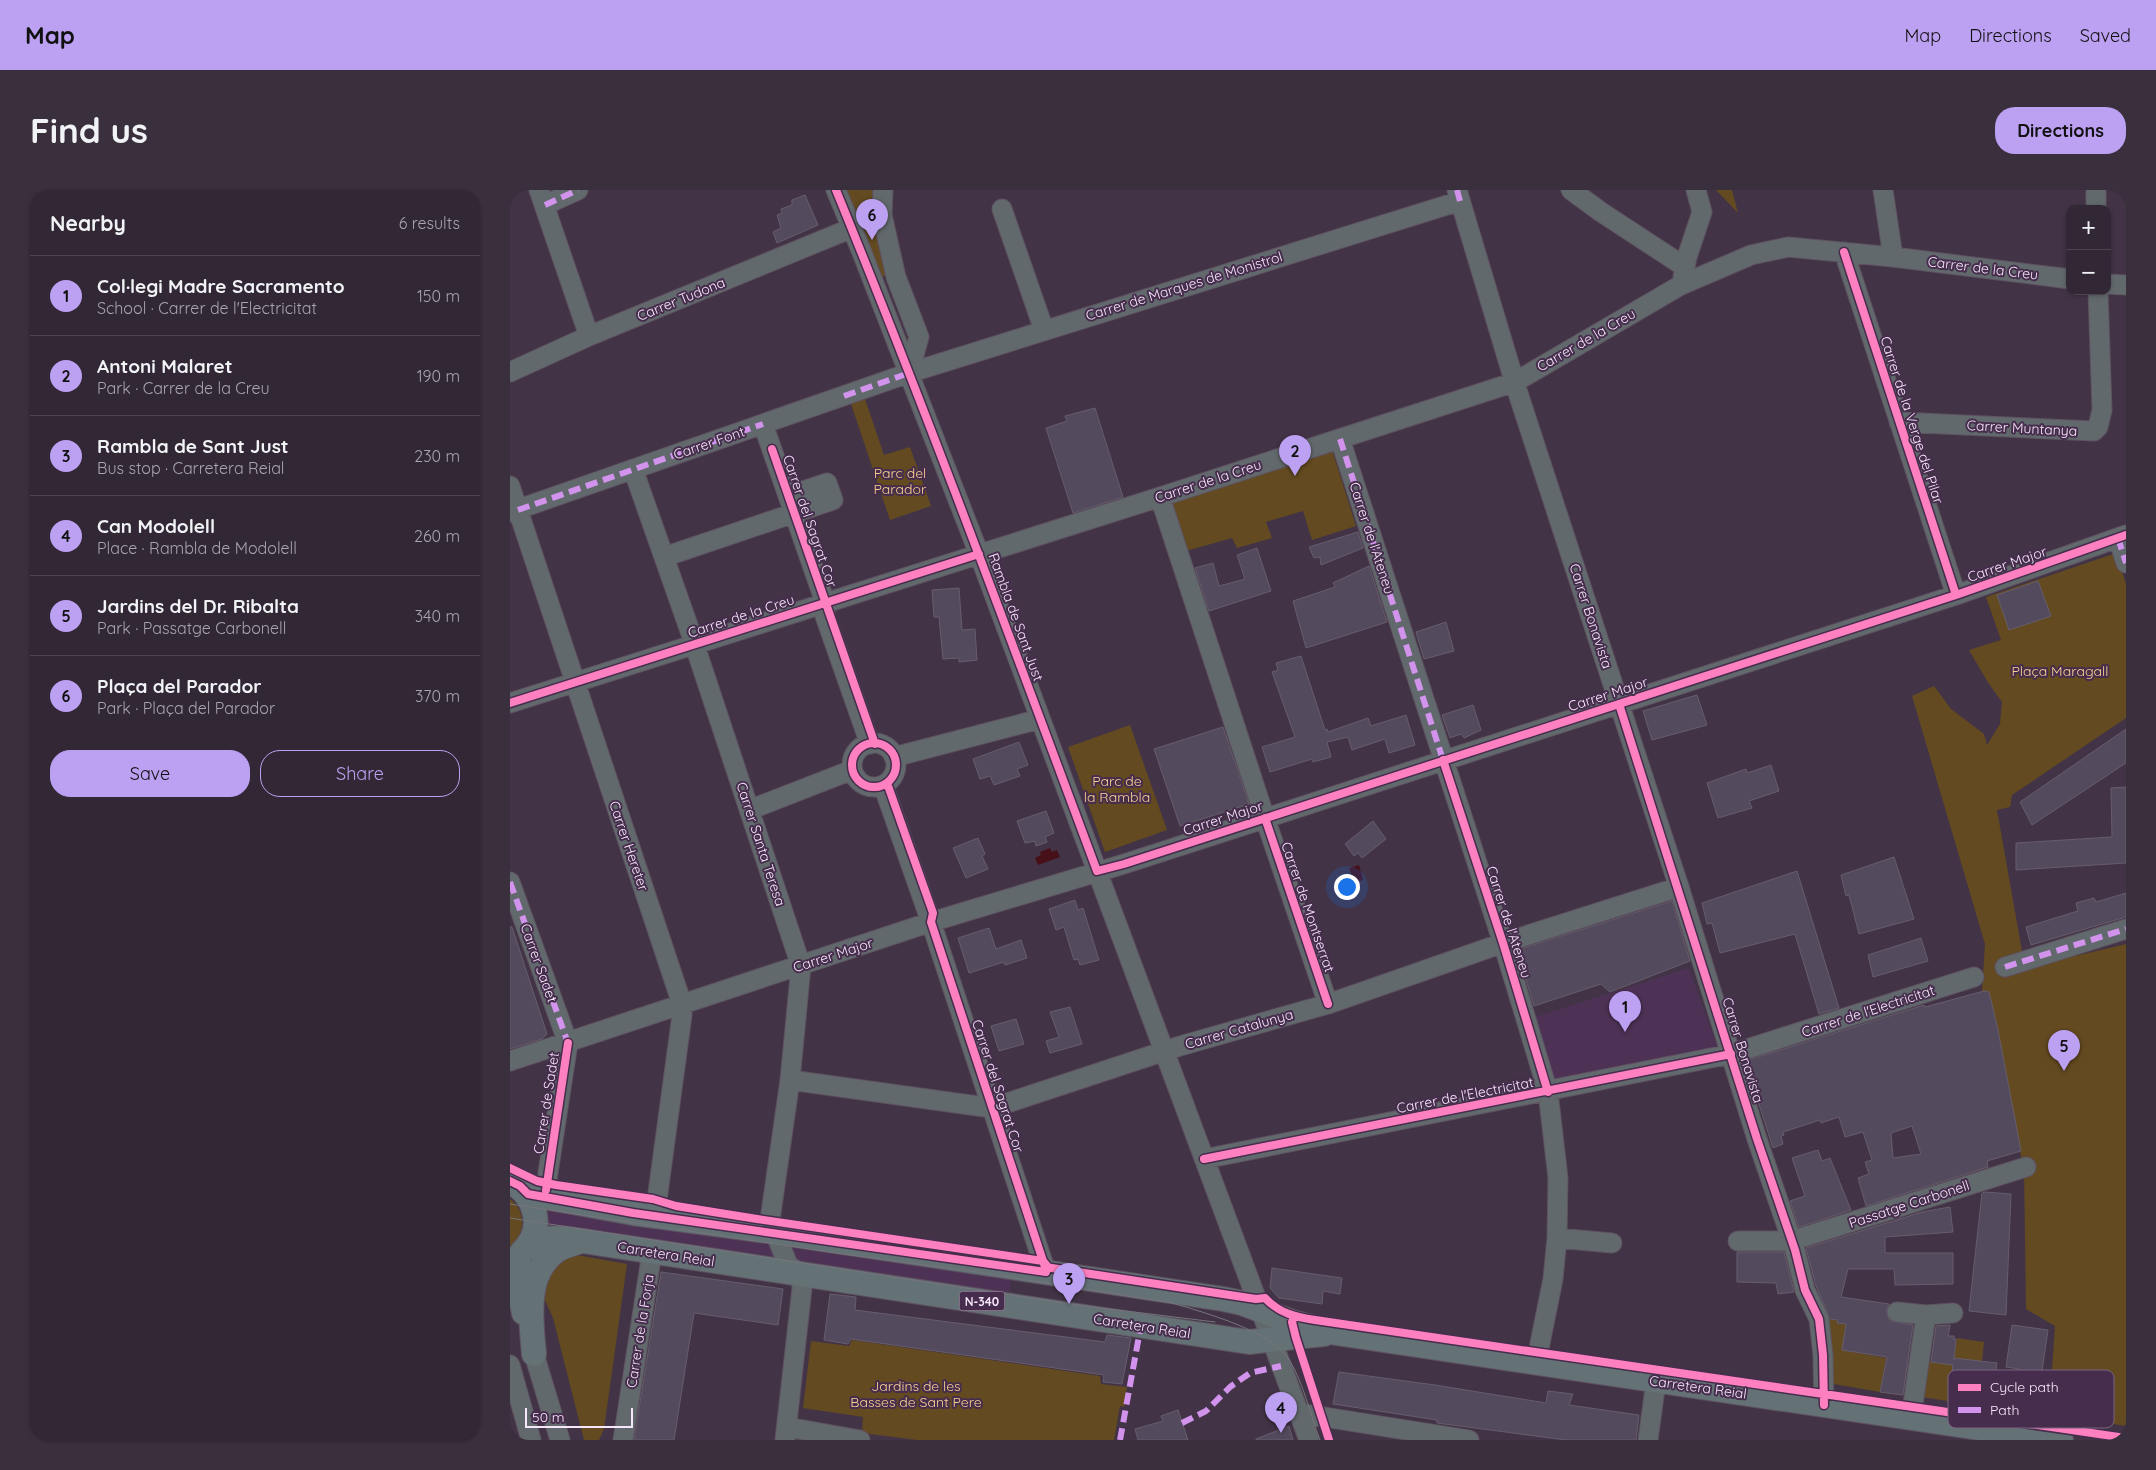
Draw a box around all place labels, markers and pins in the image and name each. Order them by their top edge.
pin: 6 [856,199,888,240]
pin: 2 [1279,435,1311,476]
pin: 1 [1609,991,1641,1032]
pin: 5 [2048,1030,2080,1071]
pin: 3 [1053,1263,1085,1304]
pin: 4 [1265,1392,1297,1433]

